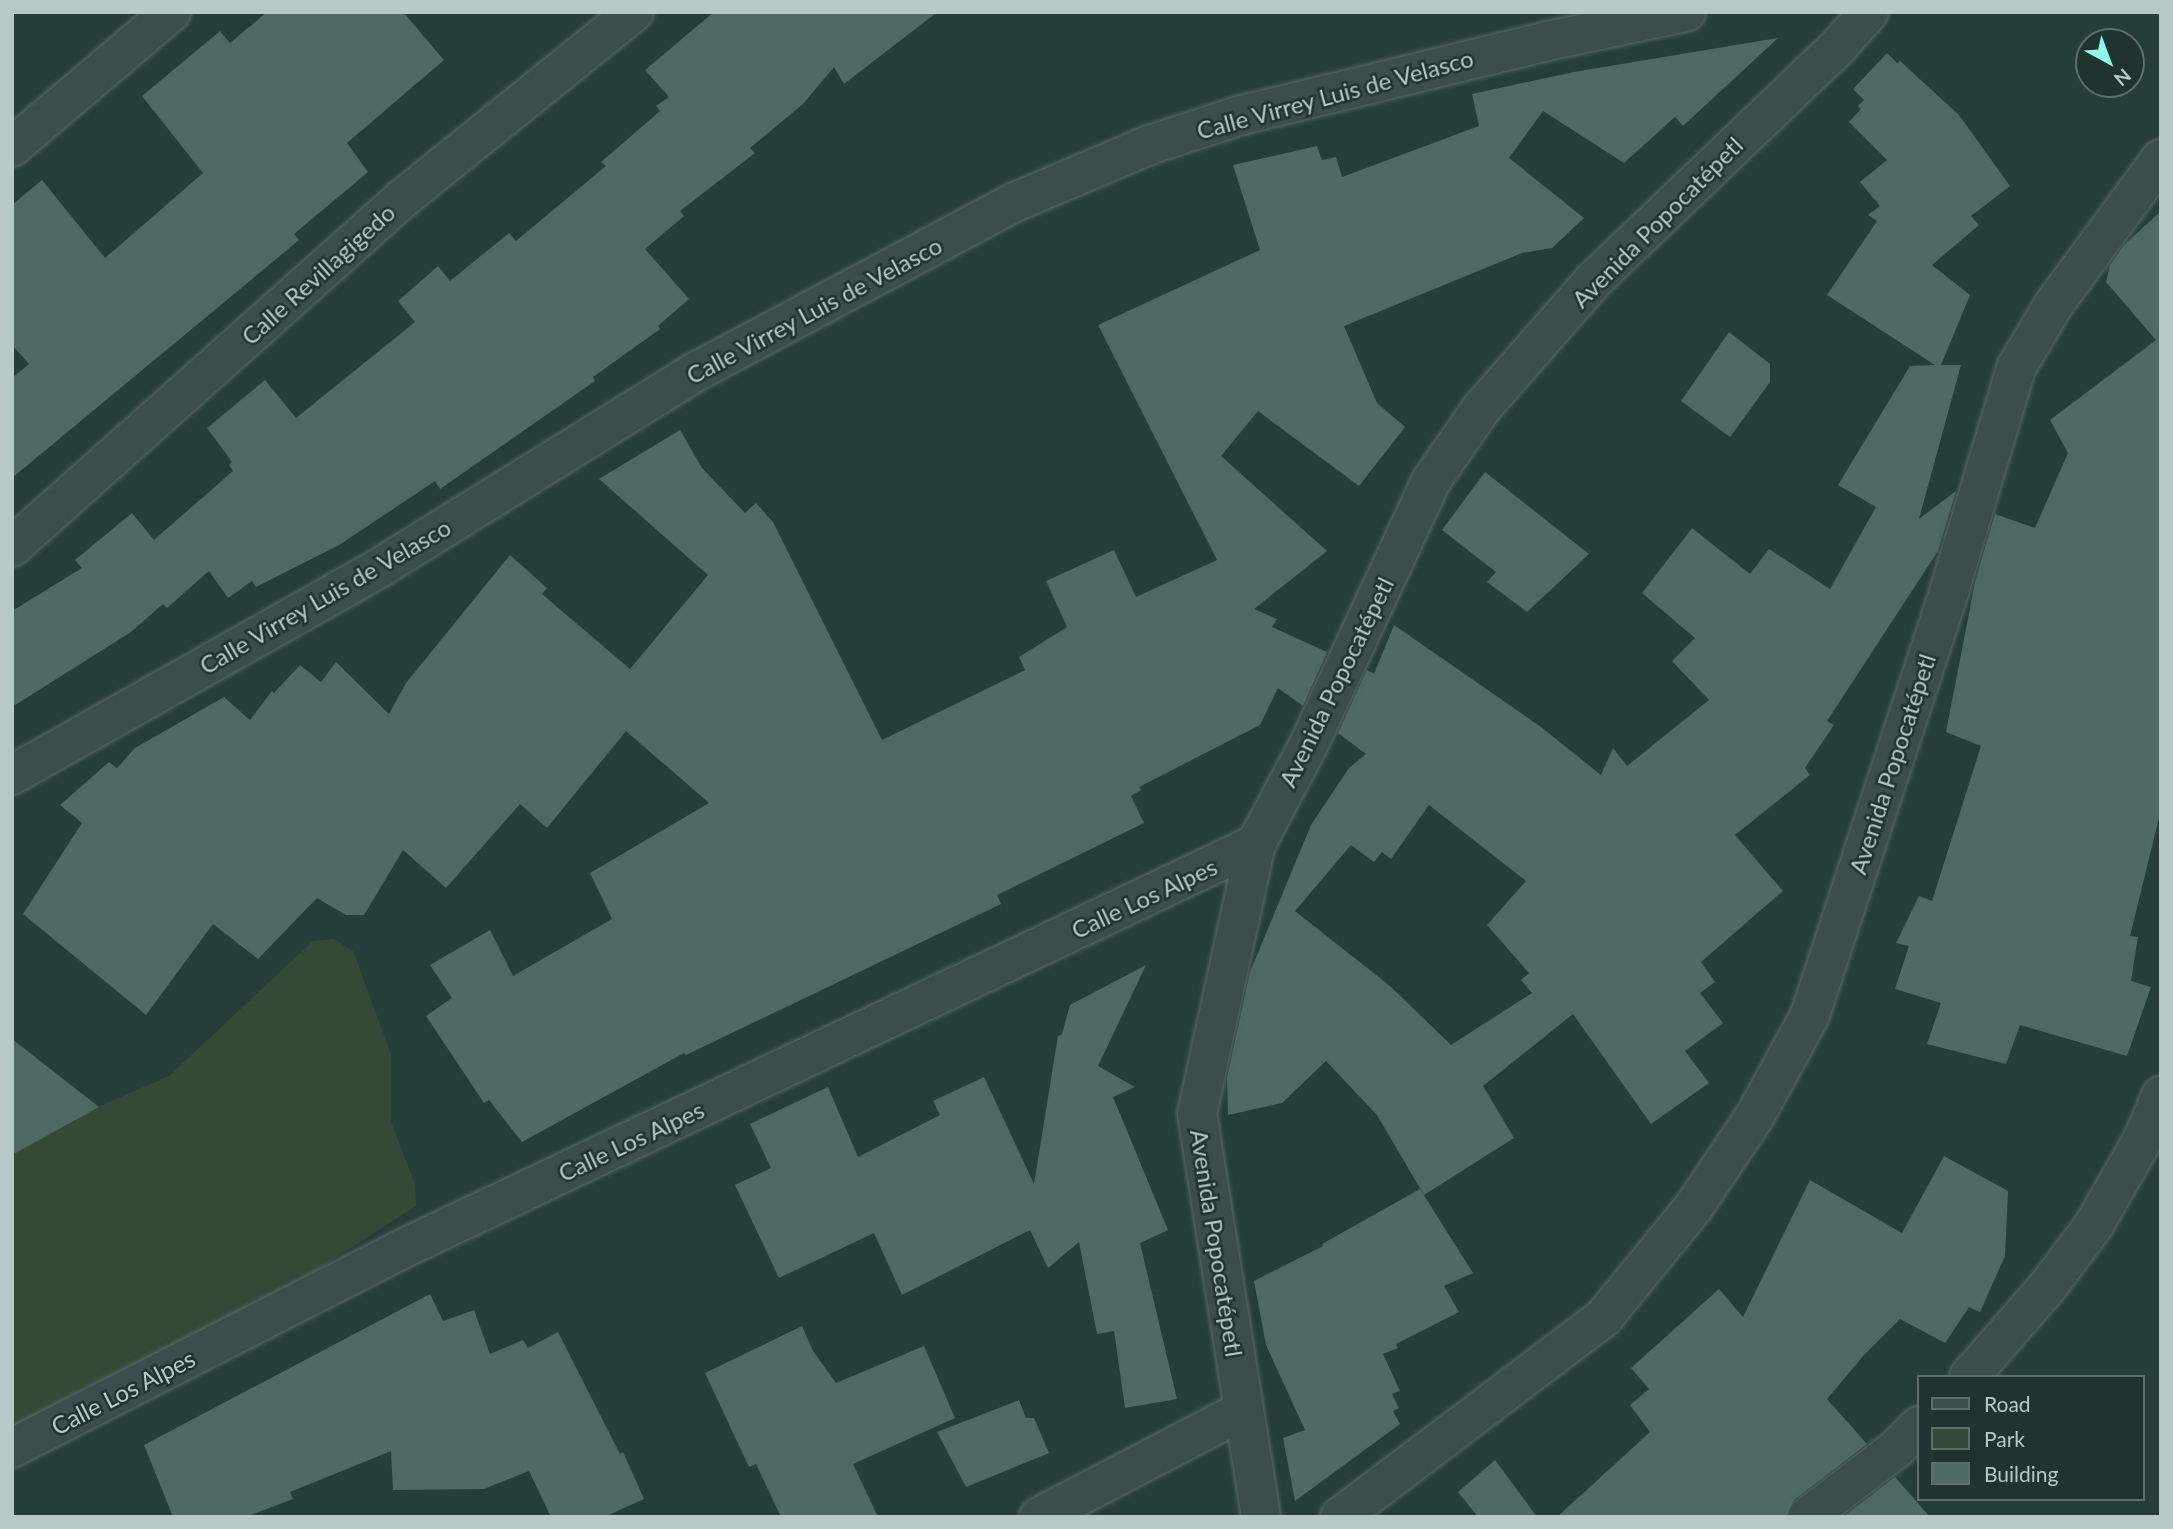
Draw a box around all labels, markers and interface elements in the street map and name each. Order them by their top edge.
north arrow [2075,28,2145,98]
street label: Calle Virrey Luis de Velasco [1192,43,1478,145]
text: N [2110,64,2136,91]
street label: Avenida Popocatépetl [1566,131,1748,313]
street label: Calle Revillagigedo [235,198,401,350]
street label: Calle Virrey Luis de Velasco [680,230,948,390]
street label: Calle Virrey Luis de Velasco [193,512,457,680]
street label: Avenida Popocatépetl [1273,572,1399,792]
street label: Avenida Popocatépetl [1843,650,1941,878]
street label: Calle Los Alpes [1066,852,1222,944]
street label: Calle Los Alpes [553,1095,709,1187]
street label: Avenida Popocatépetl [1185,1127,1249,1359]
street label: Calle Los Alpes [46,1343,200,1441]
legend [1918,1375,2145,1501]
text: Road [1984,1391,2031,1416]
text: Park [1984,1426,2025,1451]
text: Building [1984,1461,2059,1486]

